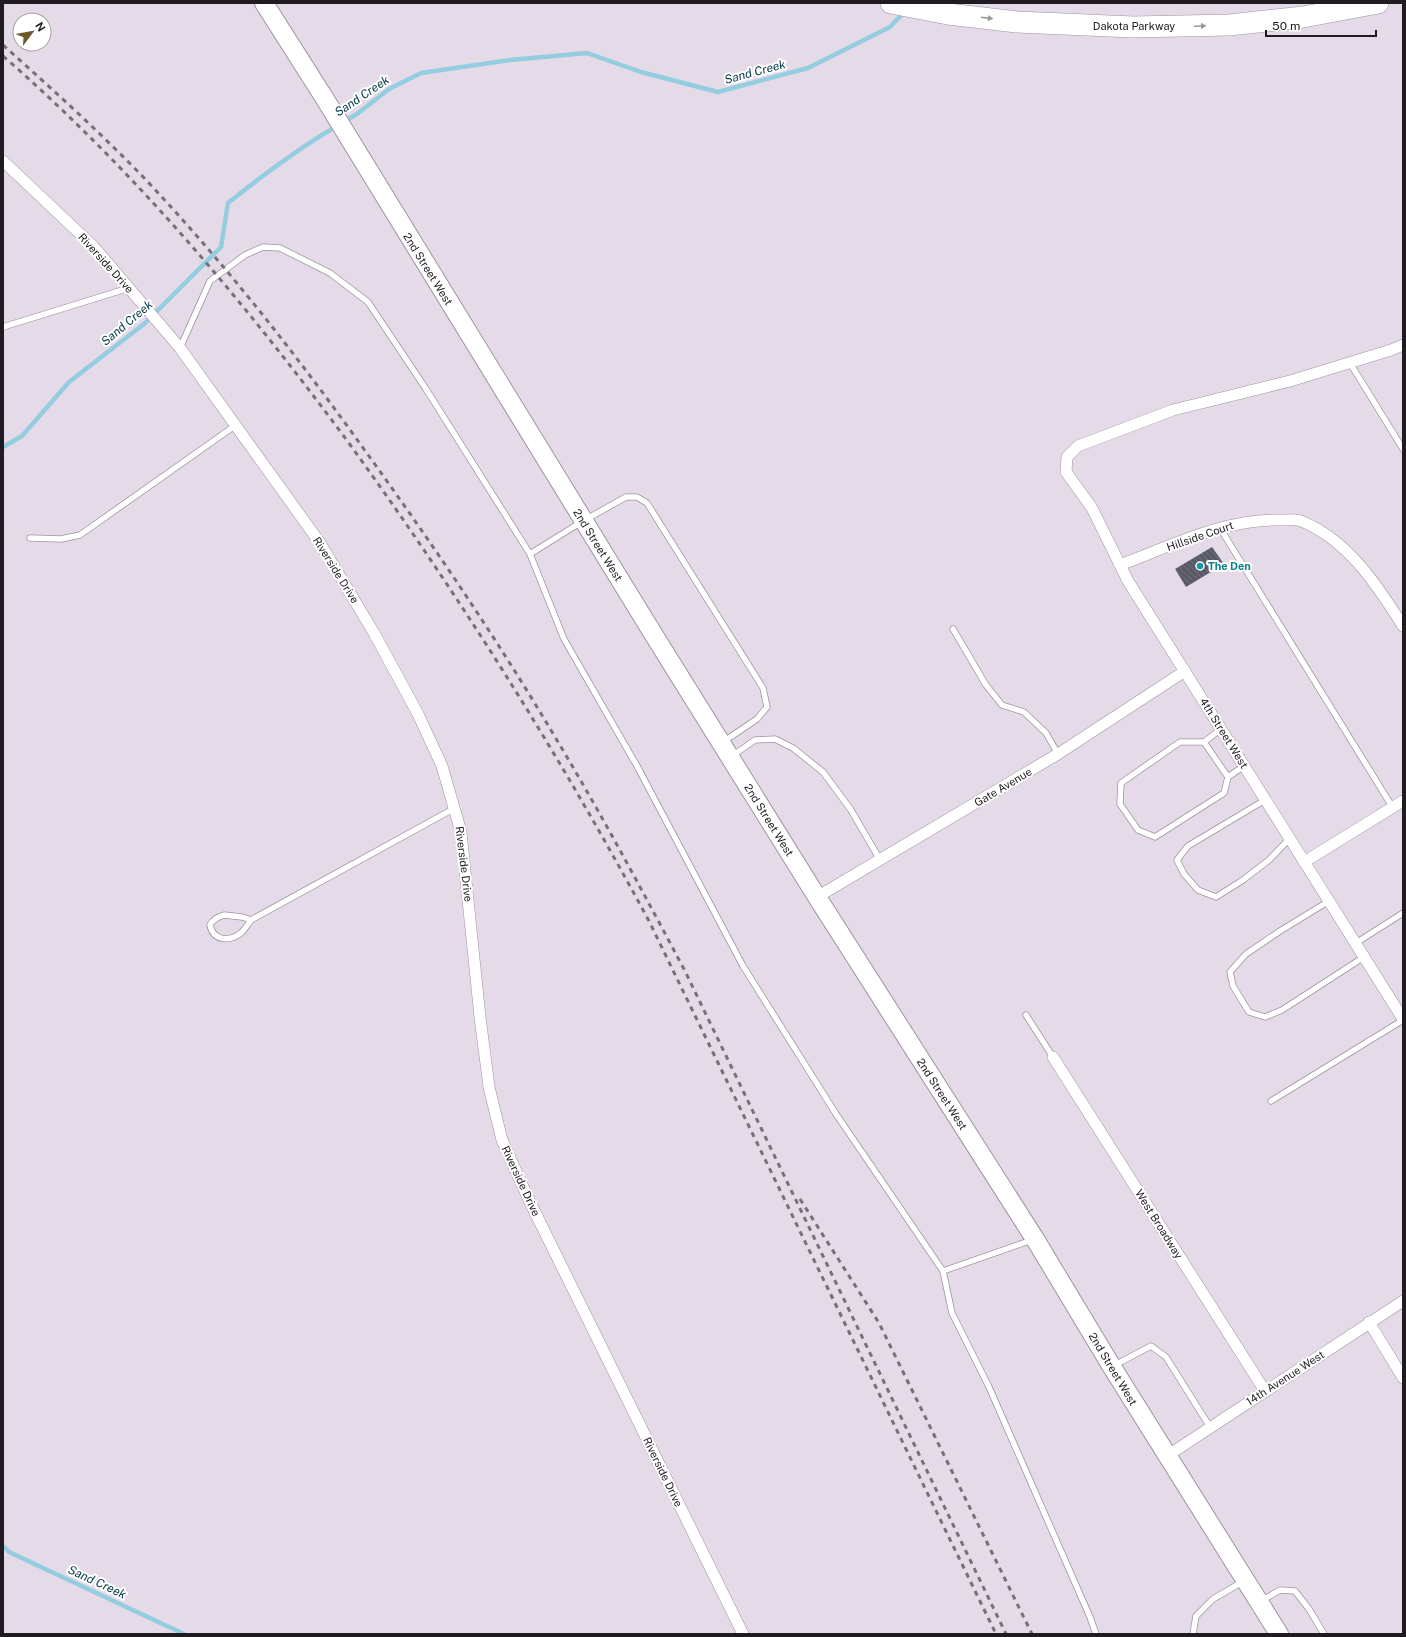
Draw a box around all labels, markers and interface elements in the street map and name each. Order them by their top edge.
north arrow [12,12,52,52]
scale bar [1266,12,1376,38]
one-way arrow [981,15,993,22]
text: 50 m [1272,19,1300,33]
text: N [33,20,48,34]
street label: Dakota Parkway [1093,20,1175,32]
one-way arrow [1194,22,1206,29]
water label: Sand Creek [723,57,788,87]
water label: Sand Creek [332,72,392,119]
street label: Riverside Drive [76,231,136,295]
street label: 2nd Street West [401,231,455,307]
water label: Sand Creek [98,297,156,349]
street label: 2nd Street West [571,507,625,583]
street label: Hillside Court [1165,519,1235,553]
street label: Riverside Drive [311,535,361,605]
place label: The Den [1208,560,1251,572]
marker: The Den [1195,561,1205,571]
street label: 4th Street West [1198,696,1250,770]
street label: Gate Avenue [972,765,1034,809]
street label: 2nd Street West [742,782,796,858]
street label: Riverside Drive [453,826,475,902]
street label: 2nd Street West [914,1056,970,1132]
street label: Riverside Drive [499,1144,543,1218]
street label: West Broadway [1133,1187,1185,1261]
street label: 2nd Street West [1087,1331,1139,1407]
street label: 14th Avenue West [1244,1348,1326,1408]
street label: Riverside Drive [641,1435,685,1509]
water label: Sand Creek [66,1562,129,1602]

